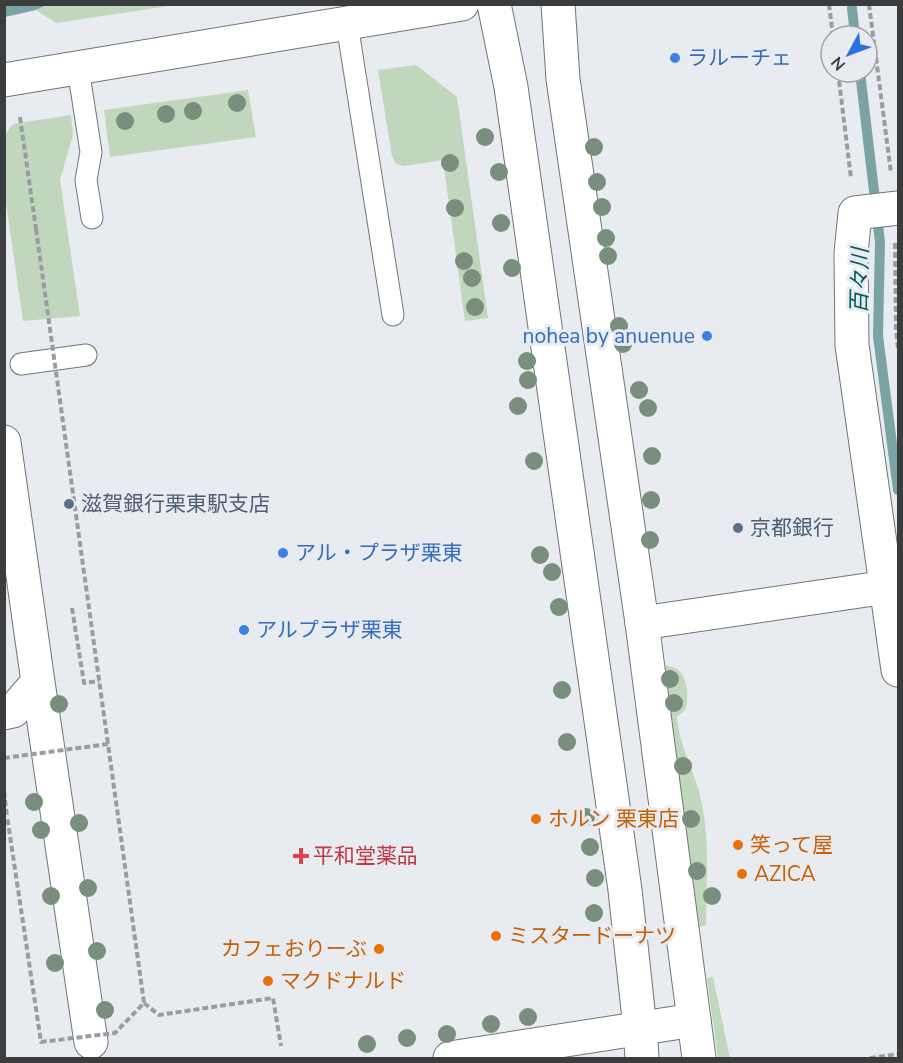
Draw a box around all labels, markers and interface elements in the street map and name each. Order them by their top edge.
north arrow [819,24,879,84]
place label: ラルーチェ [687,44,792,72]
marker: ラルーチェ [668,51,682,65]
text: N [826,51,851,75]
water label: 百々川 [844,246,876,314]
place label: nohea by anuenue [523,322,695,350]
marker: nohea by anuenue [700,329,714,343]
place label: 滋賀銀行栗東駅支店 [81,490,270,518]
marker: 滋賀銀行栗東駅支店 [62,497,76,511]
place label: 京都銀行 [750,514,834,542]
marker: 京都銀行 [731,521,745,535]
place label: アル・プラザ栗東 [295,539,463,567]
marker: アル・プラザ栗東 [276,546,290,560]
place label: アルプラザ栗東 [256,616,403,644]
marker: アルプラザ栗東 [237,623,251,637]
place label: ホルン 栗東店 [548,805,679,833]
marker: ホルン 栗東店 [529,812,543,826]
place label: 笑って屋 [750,831,833,859]
marker: 笑って屋 [731,838,745,852]
place label: 平和堂薬品 [313,842,418,870]
marker: 平和堂薬品 [294,849,308,863]
place label: AZICA [754,860,816,888]
marker: AZICA [735,867,749,881]
place label: ミスタードーナツ [508,922,676,950]
marker: ミスタードーナツ [489,929,503,943]
place label: カフェおりーぶ [221,935,367,963]
marker: カフェおりーぶ [372,942,386,956]
place label: マクドナルド [280,967,406,995]
marker: マクドナルド [261,974,275,988]

